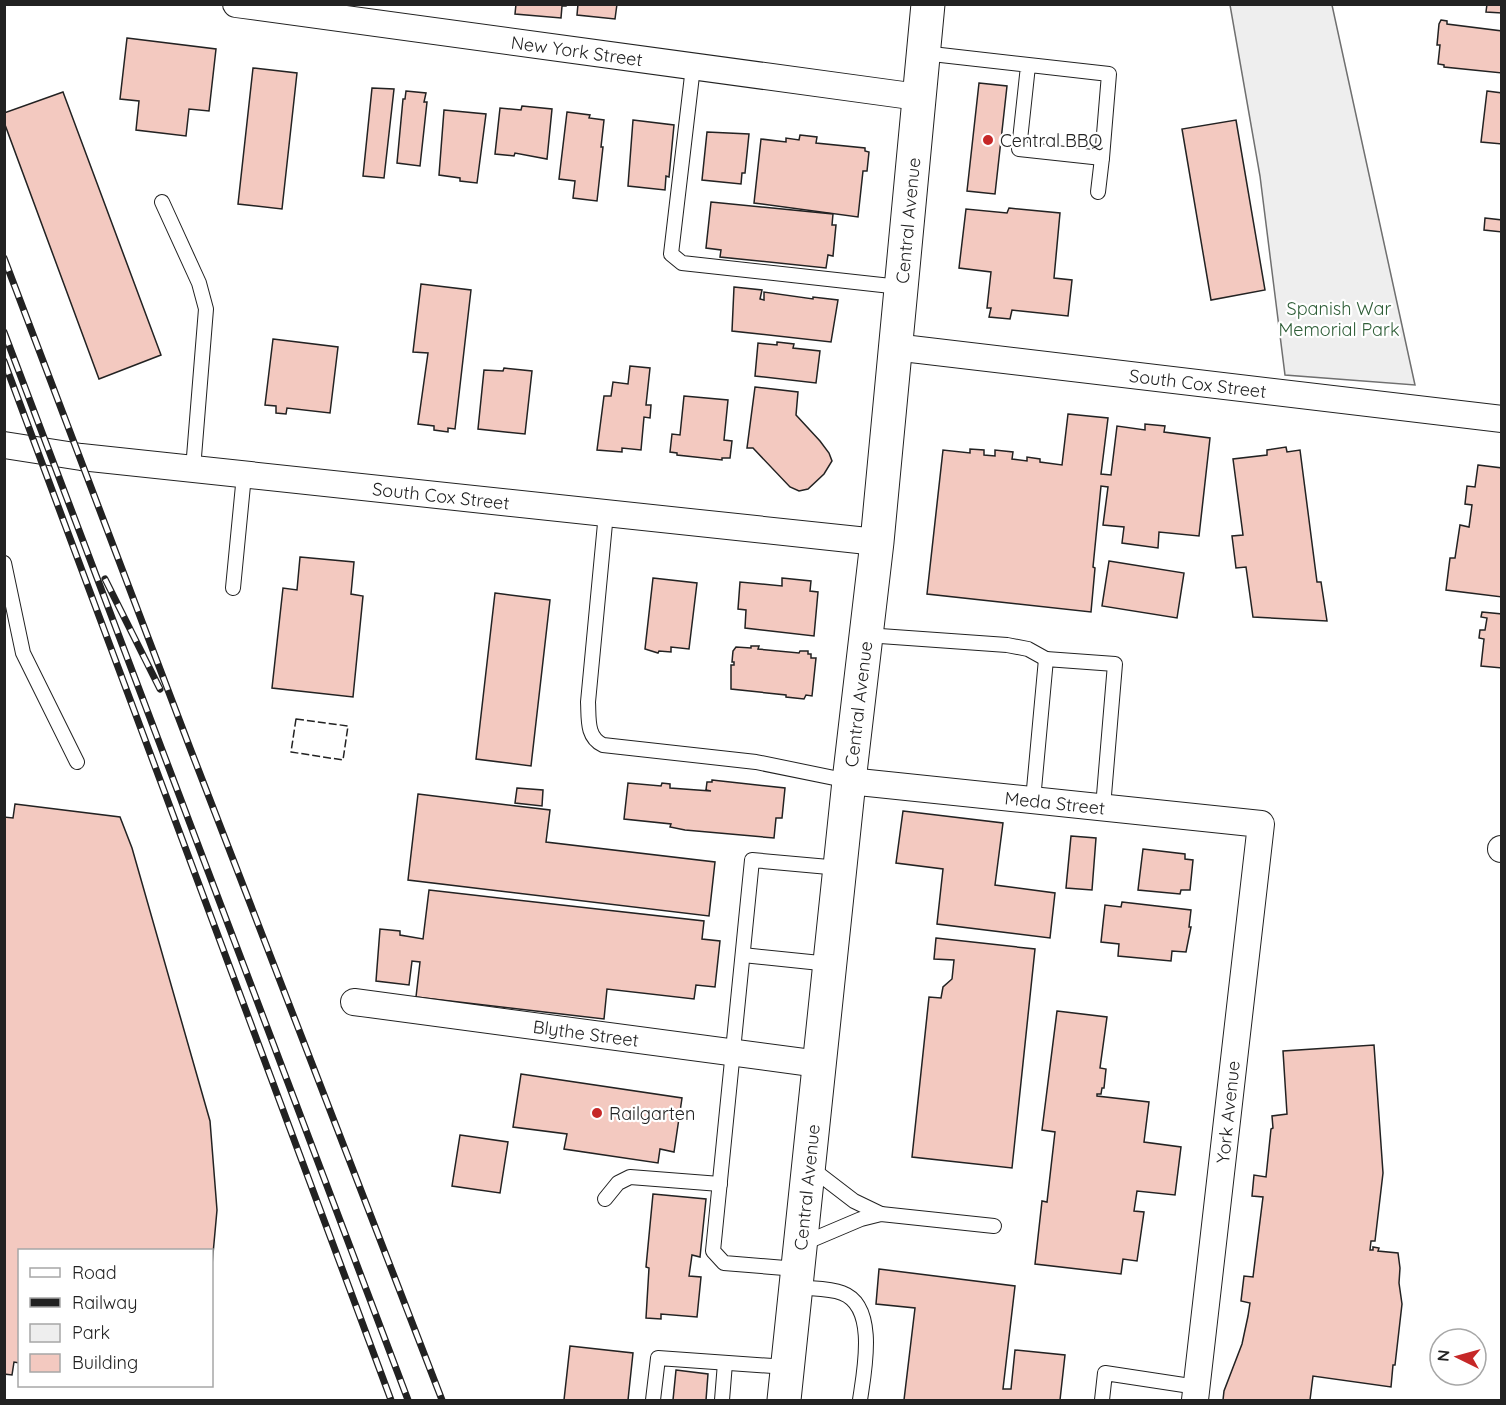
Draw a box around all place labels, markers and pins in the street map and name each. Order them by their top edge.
place label: Central BBQ [1000,129,1104,152]
marker: Central BBQ [981,133,995,147]
place label: Railgarten [609,1102,695,1125]
marker: Railgarten [590,1106,604,1120]

